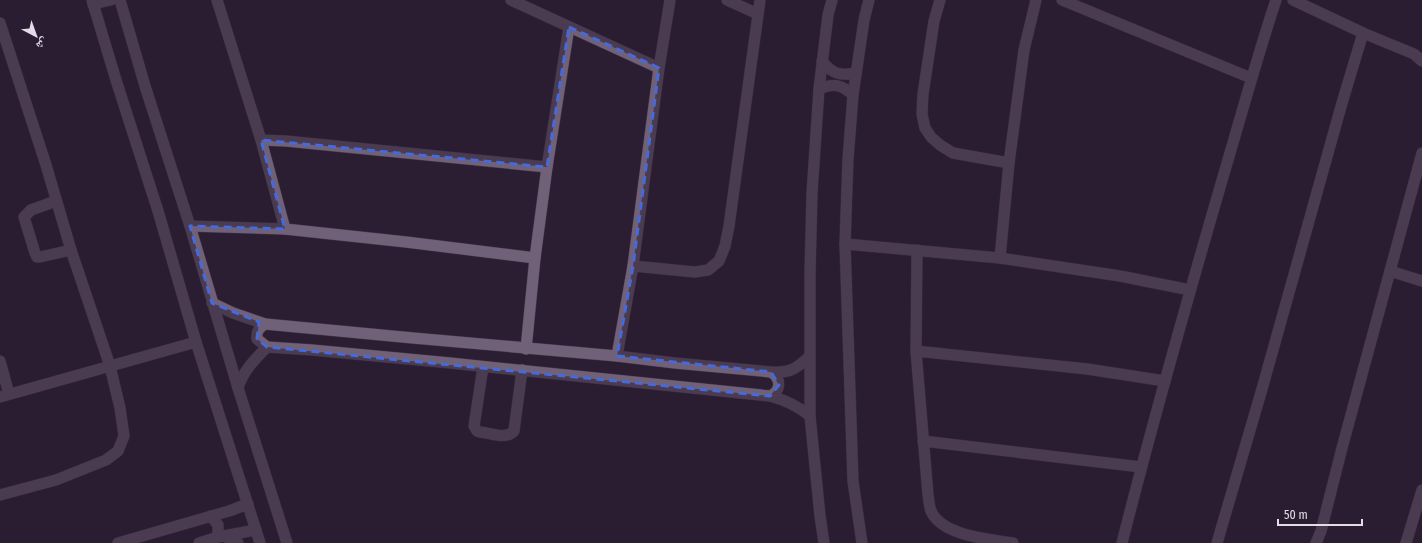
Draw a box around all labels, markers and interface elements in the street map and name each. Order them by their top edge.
north arrow [16,16,56,56]
text: ش [33,34,51,52]
scale bar [1278,501,1362,527]
text: 50 m [1284,508,1308,522]

